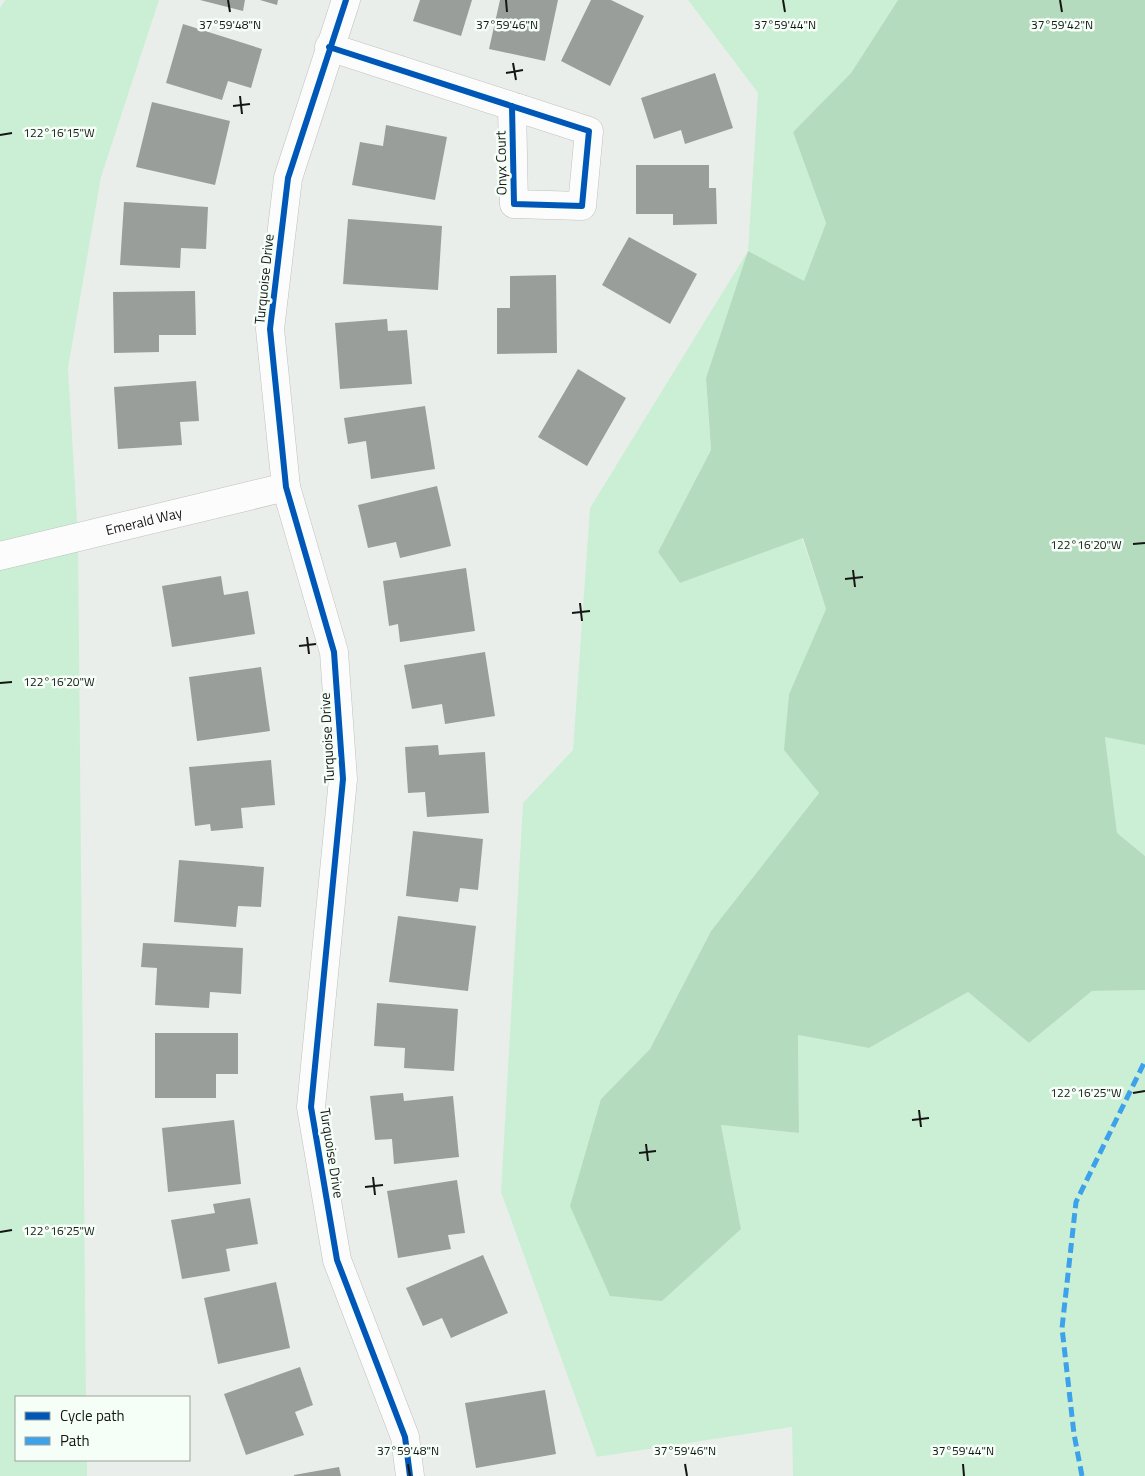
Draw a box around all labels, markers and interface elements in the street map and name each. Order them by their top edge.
text: 37°59'48"N [199,15,261,34]
text: 37°59'46"N [476,15,538,34]
text: 37°59'44"N [754,15,816,34]
text: 37°59'42"N [1031,15,1093,34]
text: 122°16'15"W [23,123,95,142]
street label: Onyx Court [489,130,512,196]
street label: Turquoise Drive [248,233,279,325]
street label: Emerald Way [103,501,184,540]
text: 122°16'20"W [1050,535,1122,554]
text: 122°16'20"W [23,672,95,691]
street label: Turquoise Drive [314,692,339,784]
text: 122°16'25"W [1050,1083,1122,1102]
street label: Turquoise Drive [315,1106,350,1199]
text: 122°16'25"W [23,1221,95,1240]
legend [15,1396,190,1461]
text: Cycle path [60,1404,125,1427]
text: Path [60,1429,90,1452]
text: 37°59'48"N [377,1441,439,1460]
text: 37°59'46"N [654,1441,716,1460]
text: 37°59'44"N [932,1441,994,1460]

